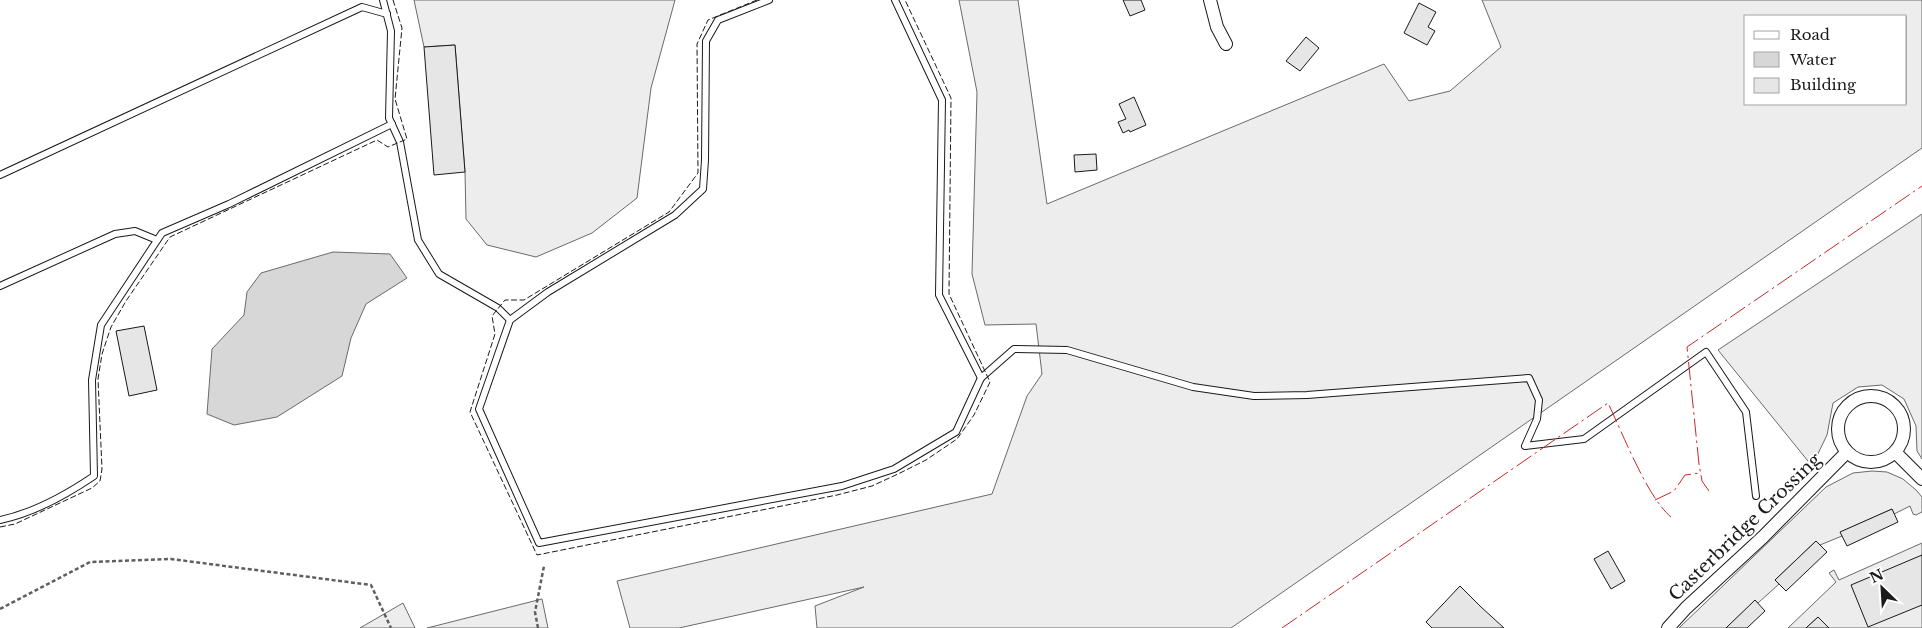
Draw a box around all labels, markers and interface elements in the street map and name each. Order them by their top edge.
legend [1744,15,1907,105]
text: Road [1790,25,1830,44]
text: Water [1789,50,1837,69]
text: Building [1790,75,1857,94]
street label: Casterbridge Crossing [1664,448,1826,606]
north arrow [1857,563,1907,613]
text: N [1867,565,1886,587]

